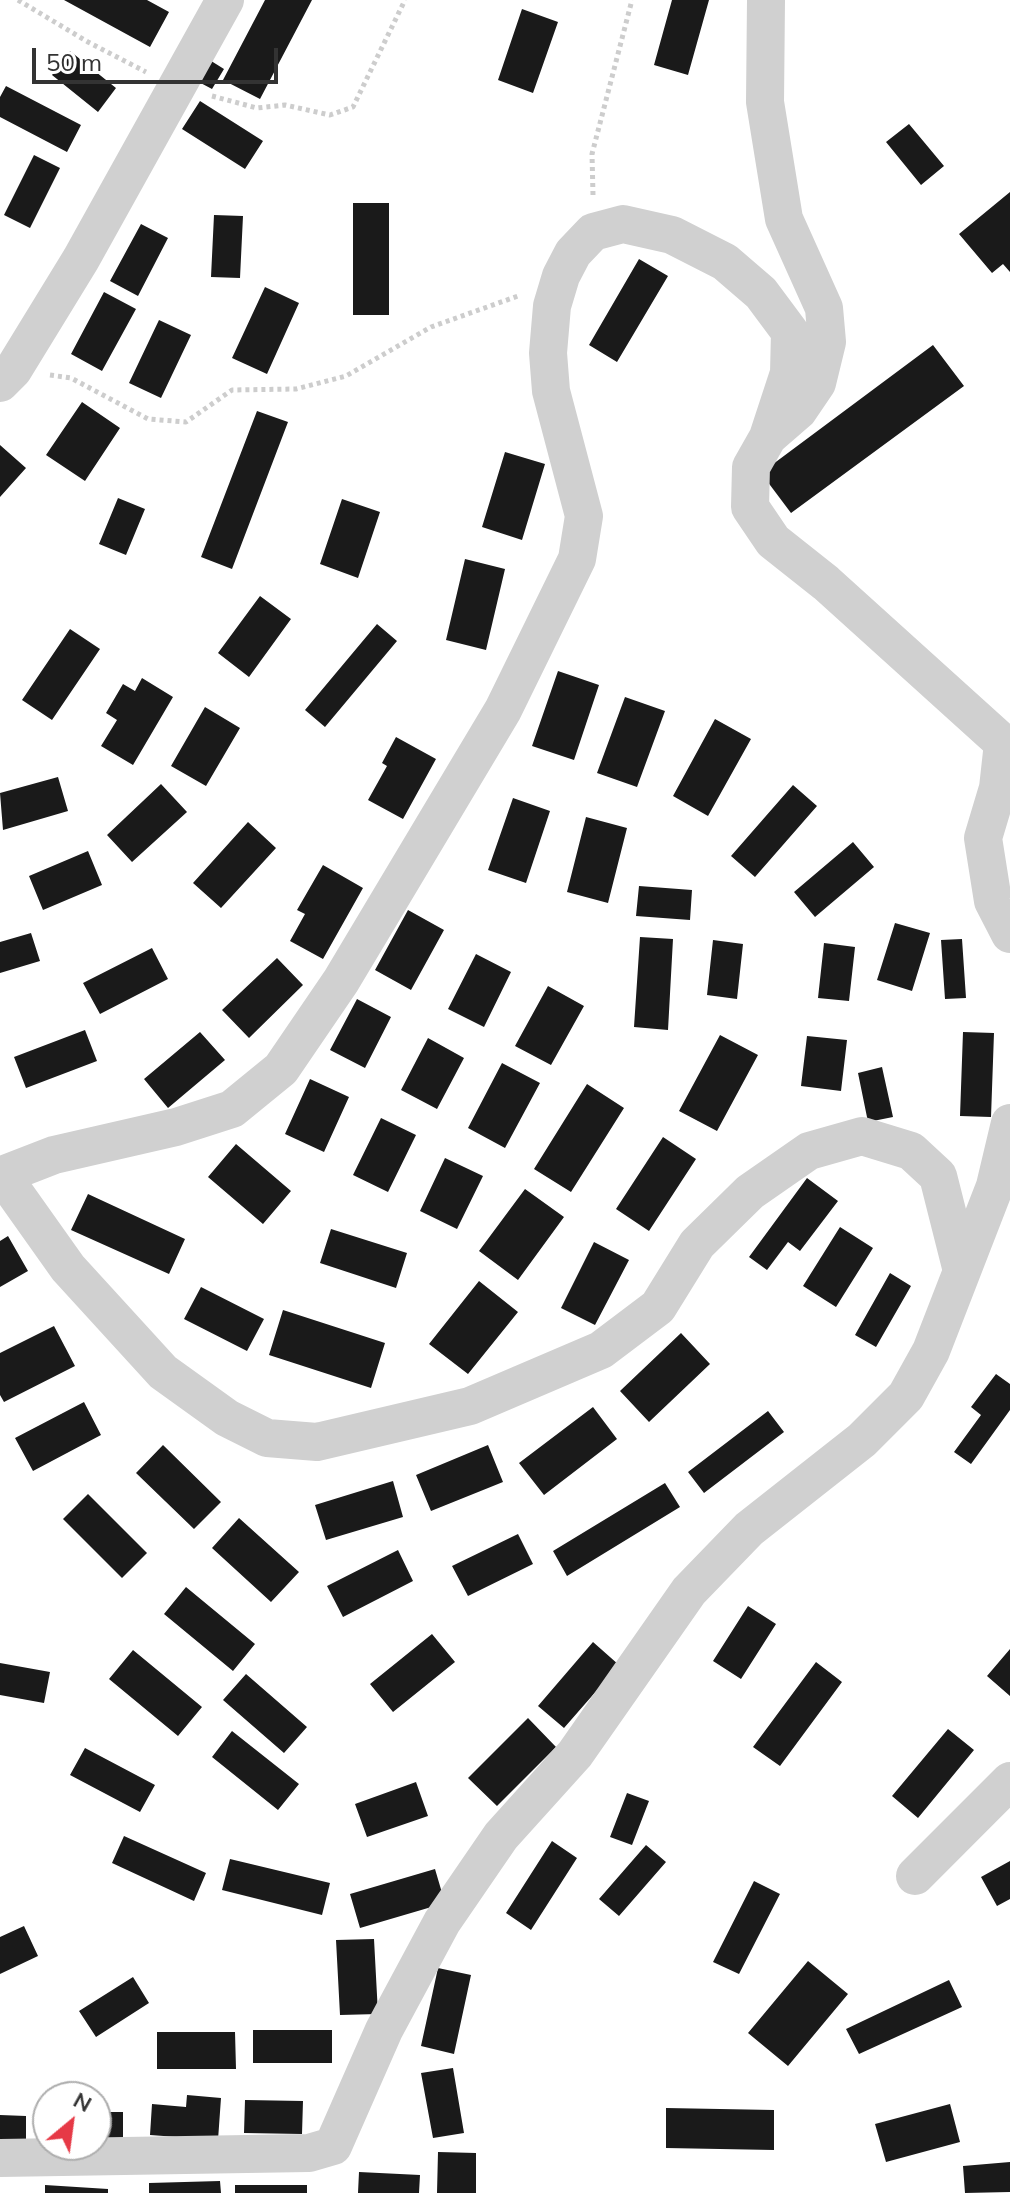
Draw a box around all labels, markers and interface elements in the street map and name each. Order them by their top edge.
scale bar [36,32,282,82]
text: 50 m [46,47,102,77]
north arrow [32,2081,112,2161]
text: N [69,2085,97,2118]

